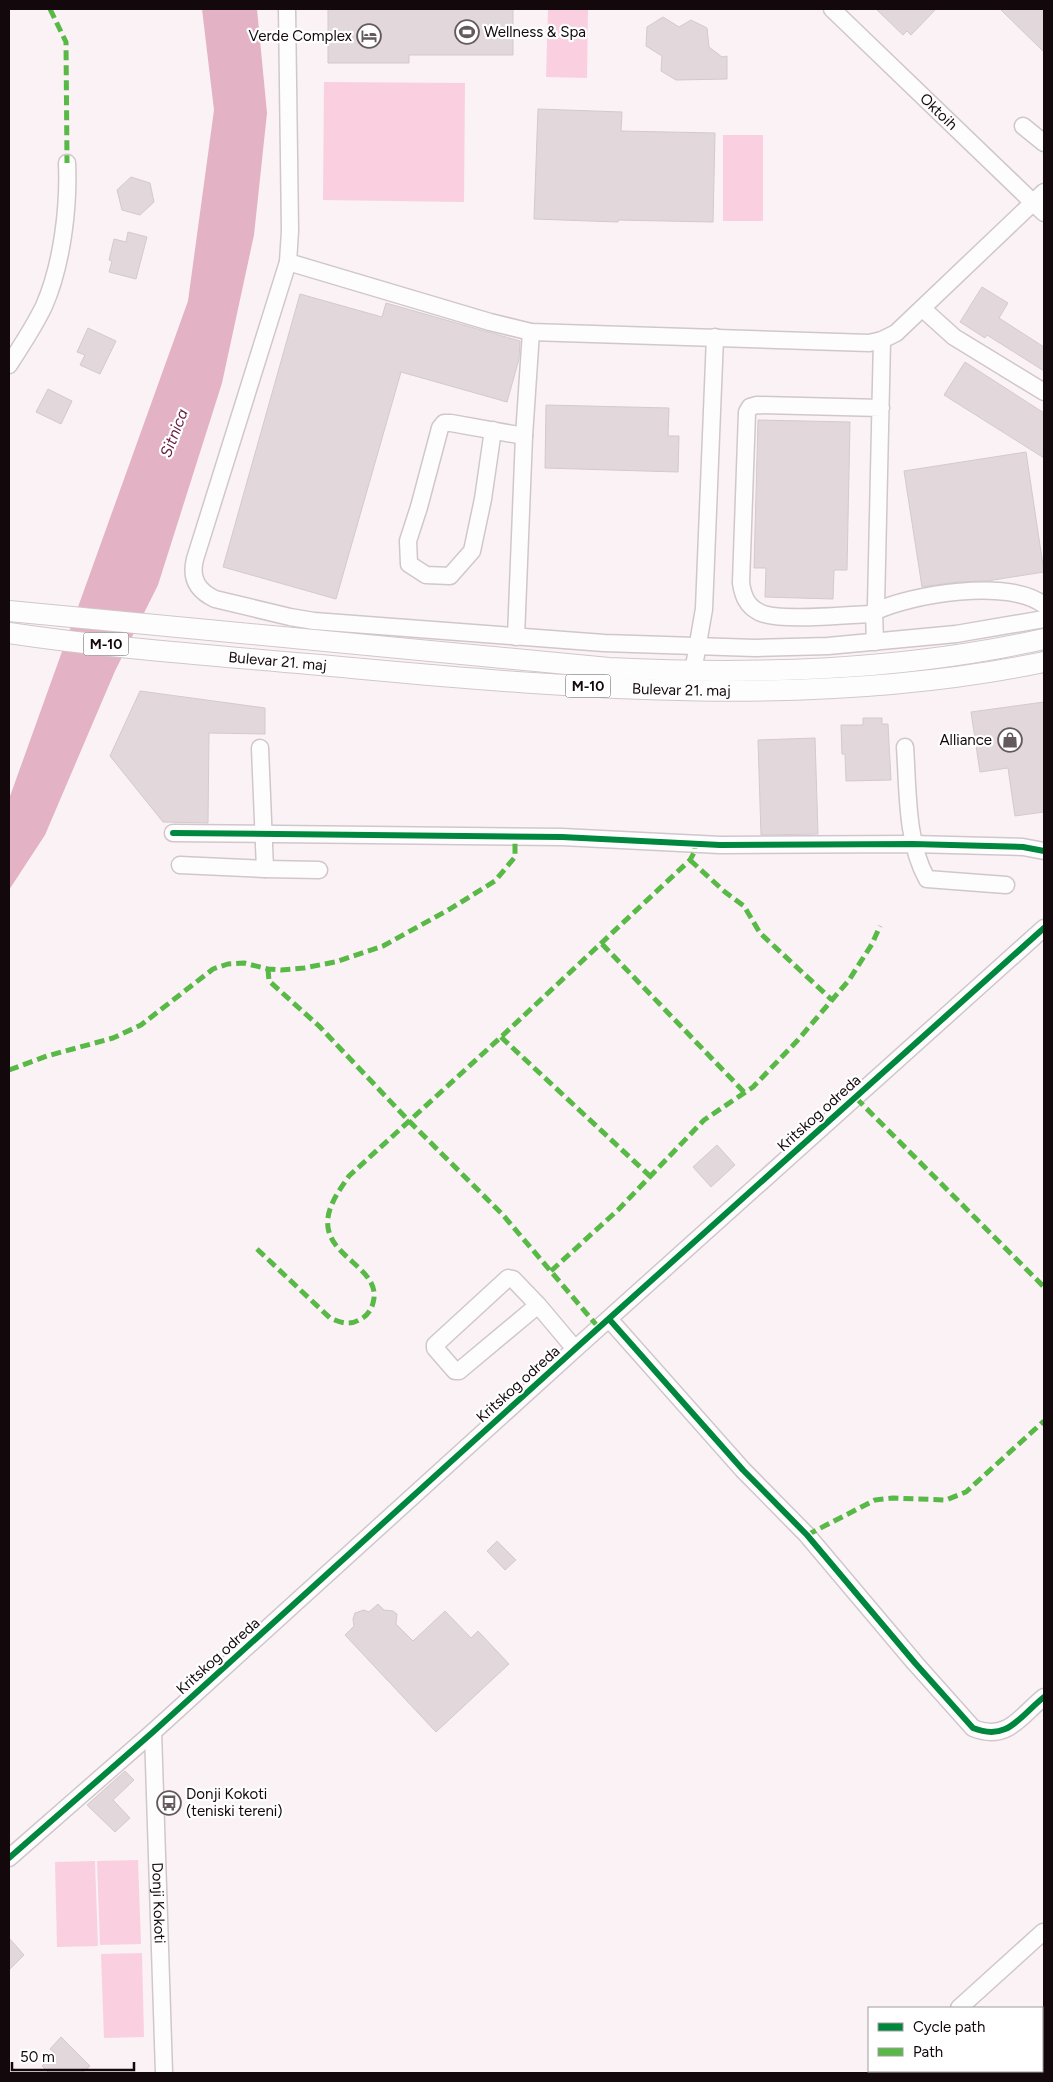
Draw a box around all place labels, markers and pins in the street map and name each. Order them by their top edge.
sports icon: Wellness & Spa [454,19,480,45]
hotel icon: Verde Complex [356,23,382,49]
place label: Wellness & Spa [484,23,586,41]
place label: Verde Complex [249,27,352,45]
shop icon: Alliance [997,727,1023,753]
place label: Alliance [939,731,992,749]
place label: Donji Kokoti (teniski tereni) [186,1785,283,1820]
bus stop icon: Donji Kokoti (teniski tereni) [156,1790,182,1816]

